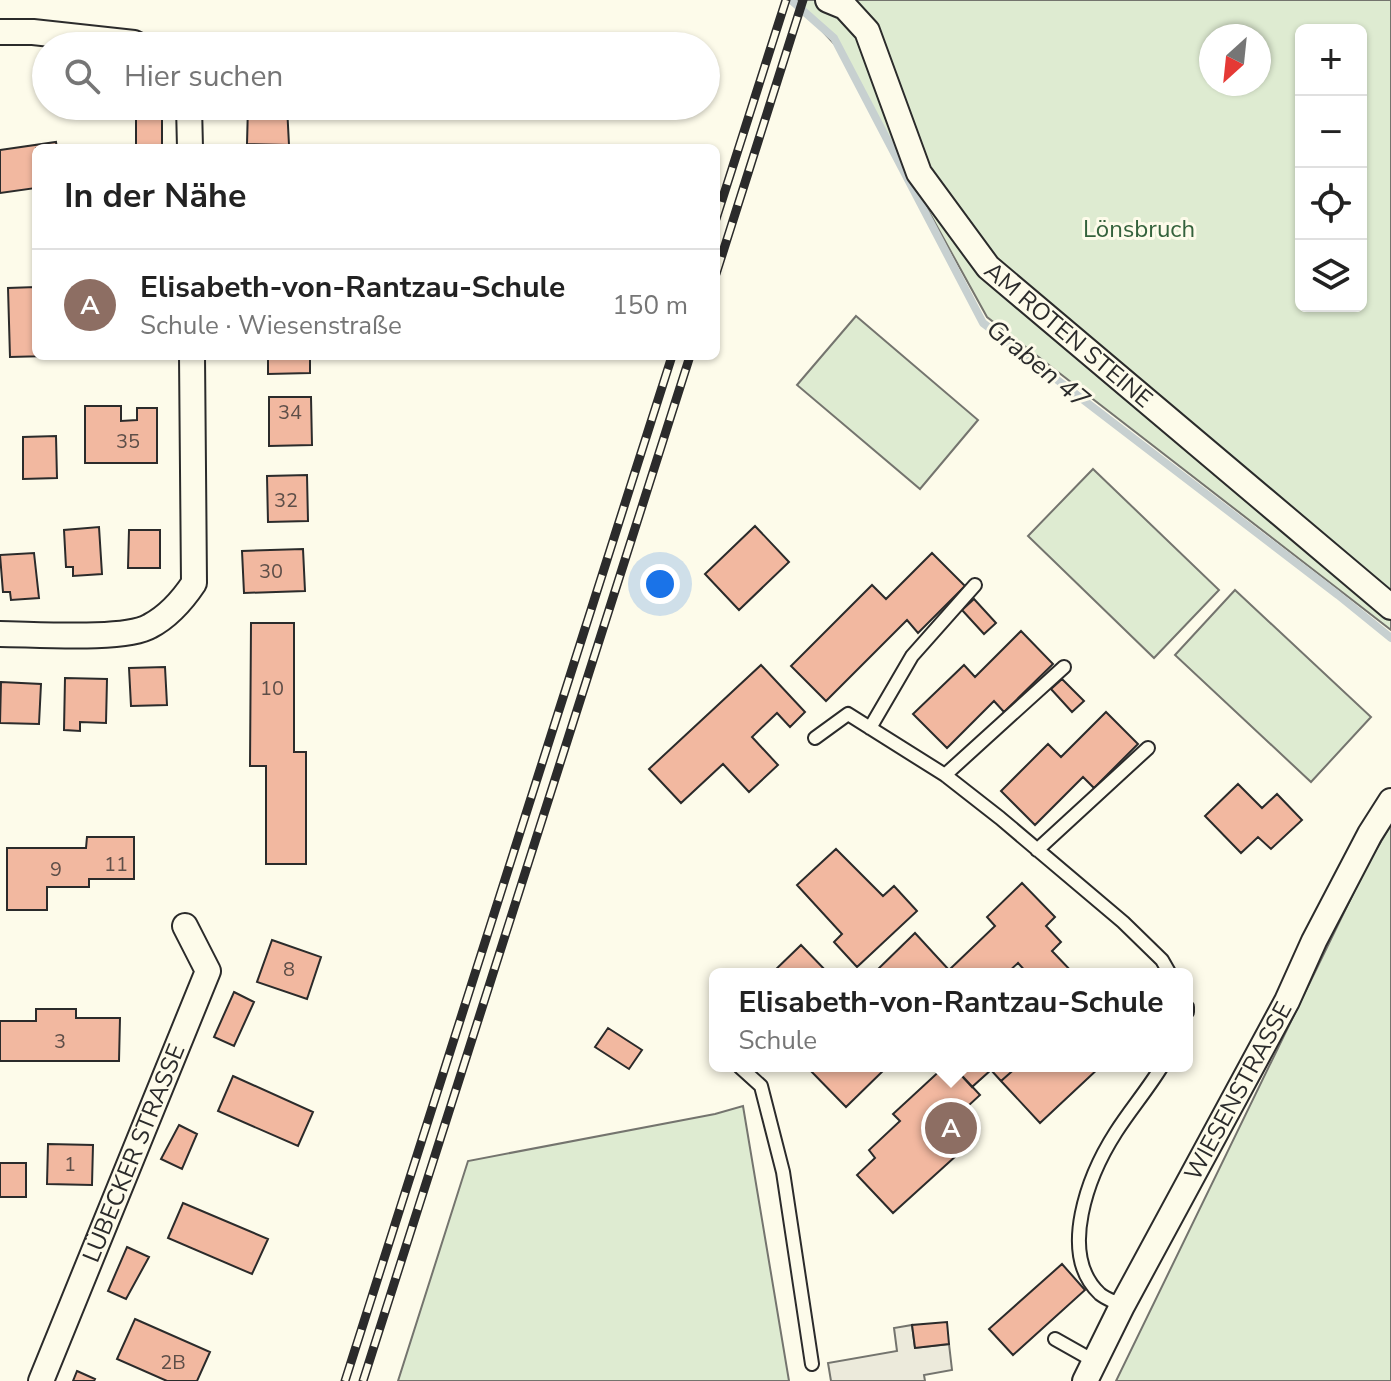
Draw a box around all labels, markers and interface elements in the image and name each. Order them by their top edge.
north arrow [1199,24,1271,96]
map controls [1295,24,1367,312]
button: + [1295,24,1367,96]
search box [32,32,720,120]
icon: search [60,54,104,98]
text: Hier suchen [124,56,283,97]
button: − [1295,96,1367,168]
button: locate [1295,168,1367,240]
text: In der Nähe [64,173,246,219]
park label: Lönsbruch [1083,213,1195,245]
button: layers [1295,240,1367,312]
street label: AM ROTEN STEINE [978,255,1159,415]
text: Elisabeth-von-Rantzau-Schule [140,267,565,308]
text: A [80,288,100,323]
text: 150 m [612,288,688,323]
text: Schule · Wiesenstraße [140,308,402,343]
water label: Graben 47 [979,312,1097,417]
house number: 34 [278,399,302,426]
house number: 35 [116,428,140,455]
house number: 32 [274,487,298,514]
house number: 30 [259,558,283,585]
your location [640,564,680,604]
house number: 10 [260,675,284,702]
house number: 11 [104,851,128,878]
house number: 9 [50,856,62,883]
house number: 8 [283,956,295,983]
popup [709,968,1193,1072]
text: Elisabeth-von-Rantzau-Schule [738,982,1164,1023]
street label: WIESENSTRASSE [1177,996,1300,1186]
text: Schule [738,1023,817,1058]
house number: 3 [54,1028,66,1055]
street label: LÜBECKER STRASSE [75,1039,193,1267]
pin: A [925,1098,977,1158]
house number: 1 [64,1151,76,1178]
house number: 2B [160,1349,186,1376]

